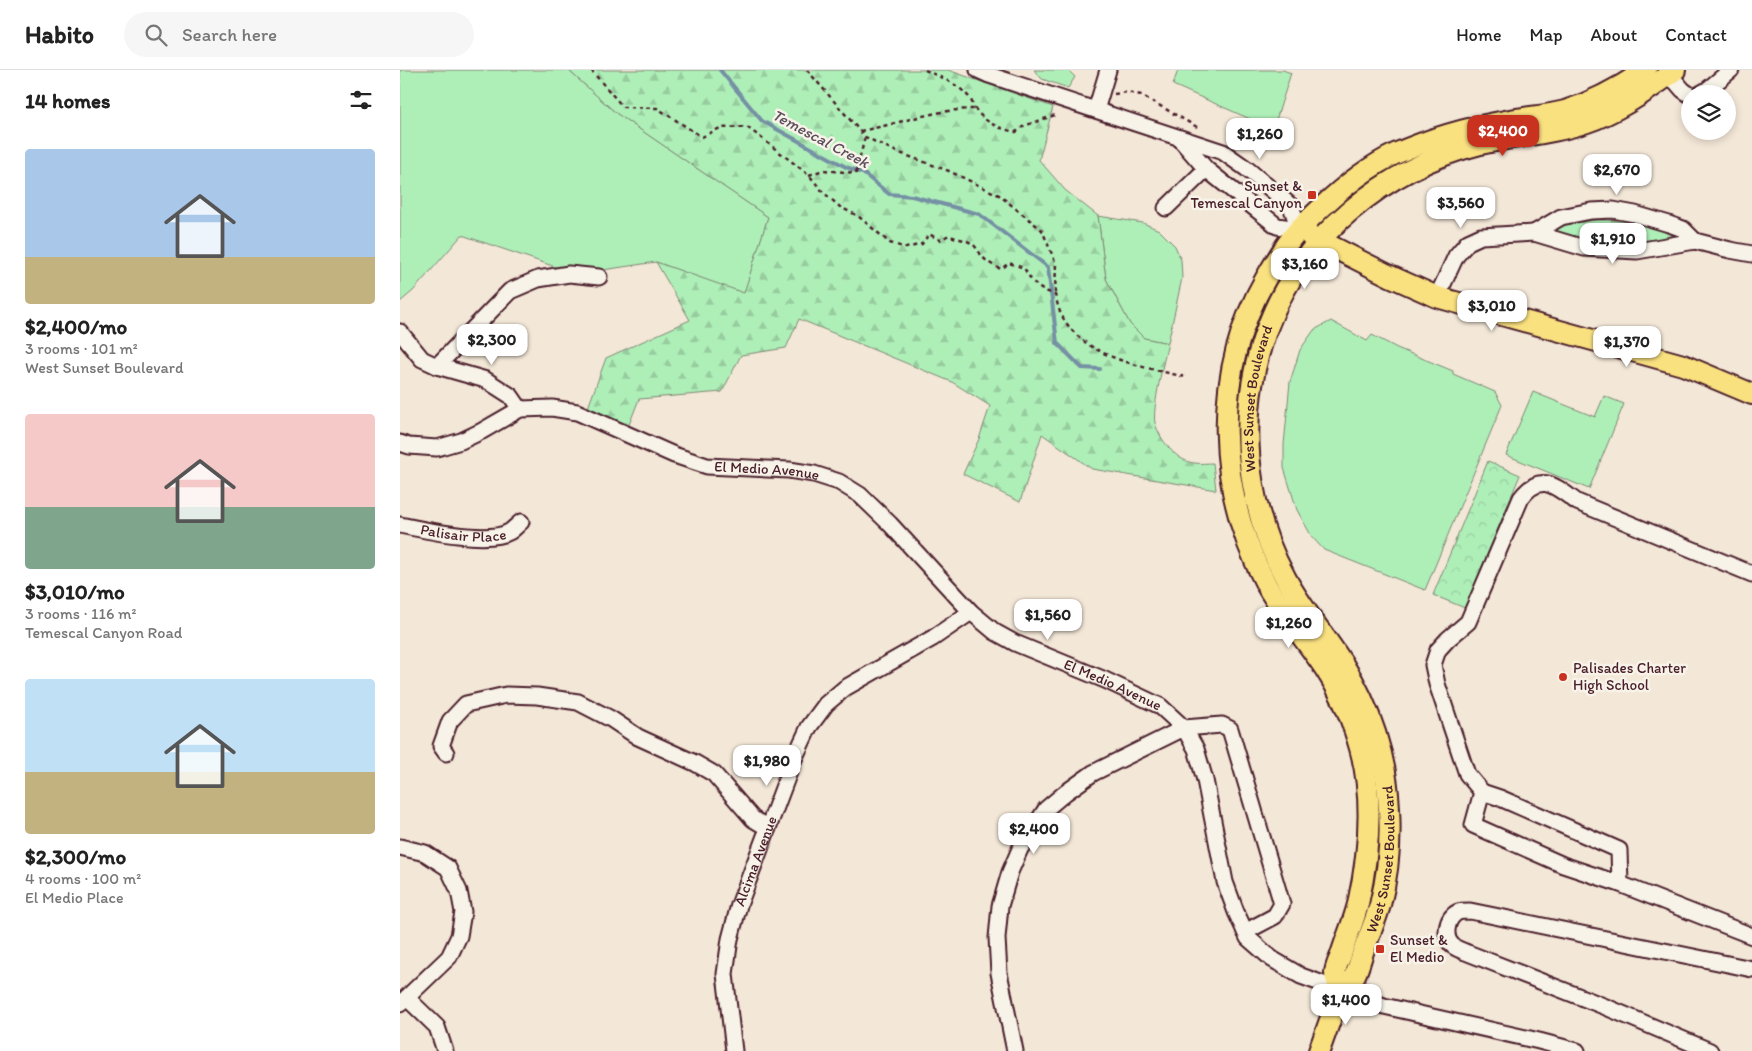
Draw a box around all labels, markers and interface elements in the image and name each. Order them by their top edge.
search box [124,12,474,57]
text: Habito [25,20,94,49]
icon: search [142,21,170,49]
text: Search here [182,23,277,46]
text: Home [1456,24,1502,46]
text: Map [1530,24,1563,46]
text: About [1591,24,1637,46]
text: Contact [1665,24,1727,46]
map controls [1681,85,1736,140]
button: layers [1681,85,1736,140]
icon: filters [347,86,375,114]
text: 14 homes [25,88,110,113]
water label: Temescal Creek [769,105,873,172]
pin: $2,400 [1462,114,1544,157]
pin: $1,260 [1219,118,1301,160]
text: $2,400 [1478,121,1528,140]
text: $1,260 [1237,124,1283,143]
pin: $2,670 [1576,154,1658,196]
text: $2,670 [1594,160,1640,179]
place label: Sunset & Temescal Canyon [1190,177,1303,212]
icon: home [155,181,245,271]
pin: $3,560 [1420,186,1502,229]
marker: Sunset & Temescal Canyon [1306,189,1318,201]
text: $3,560 [1437,193,1485,212]
pin: $1,910 [1572,222,1654,265]
text: $1,910 [1591,229,1635,248]
pin: $3,160 [1264,248,1346,290]
text: $3,160 [1282,254,1328,273]
pin: $3,010 [1451,290,1533,332]
text: $3,010 [1468,296,1516,315]
text: $2,400/mo [25,314,127,339]
street label: West Sunset Boulevard [1239,322,1276,473]
pin: $2,300 [451,324,533,366]
pin: $1,370 [1586,326,1668,368]
text: $2,300 [468,330,516,349]
text: $1,370 [1604,332,1650,351]
text: 3 rooms · 101 m² [25,339,138,358]
text: West Sunset Boulevard [25,358,184,377]
icon: home [155,446,245,536]
street label: El Medio Avenue [714,457,822,484]
street label: Palisair Place [419,520,508,546]
text: $3,010/mo [25,579,125,604]
pin: $1,560 [1007,598,1089,641]
text: 3 rooms · 116 m² [25,604,136,623]
text: $1,560 [1025,605,1071,624]
pin: $1,260 [1248,606,1330,649]
text: $1,260 [1266,613,1312,632]
text: Temescal Canyon Road [25,623,182,642]
street label: El Medio Avenue [1061,655,1165,715]
place label: Palisades Charter High School [1573,659,1686,694]
marker: Palisades Charter High School [1557,671,1569,683]
icon: home [155,711,245,801]
pin: $1,980 [726,744,808,787]
text: $1,980 [744,751,790,770]
street label: West Sunset Boulevard [1362,785,1399,935]
pin: $2,400 [993,812,1075,855]
street label: Alcima Avenue [730,813,781,909]
text: $2,400 [1009,819,1059,838]
text: $2,300/mo [25,844,126,869]
text: 4 rooms · 100 m² [25,869,141,888]
text: El Medio Place [25,888,124,907]
place label: Sunset & El Medio [1390,931,1448,966]
marker: Sunset & El Medio [1374,943,1386,955]
pin: $1,400 [1305,984,1387,1026]
text: $1,400 [1322,990,1370,1009]

